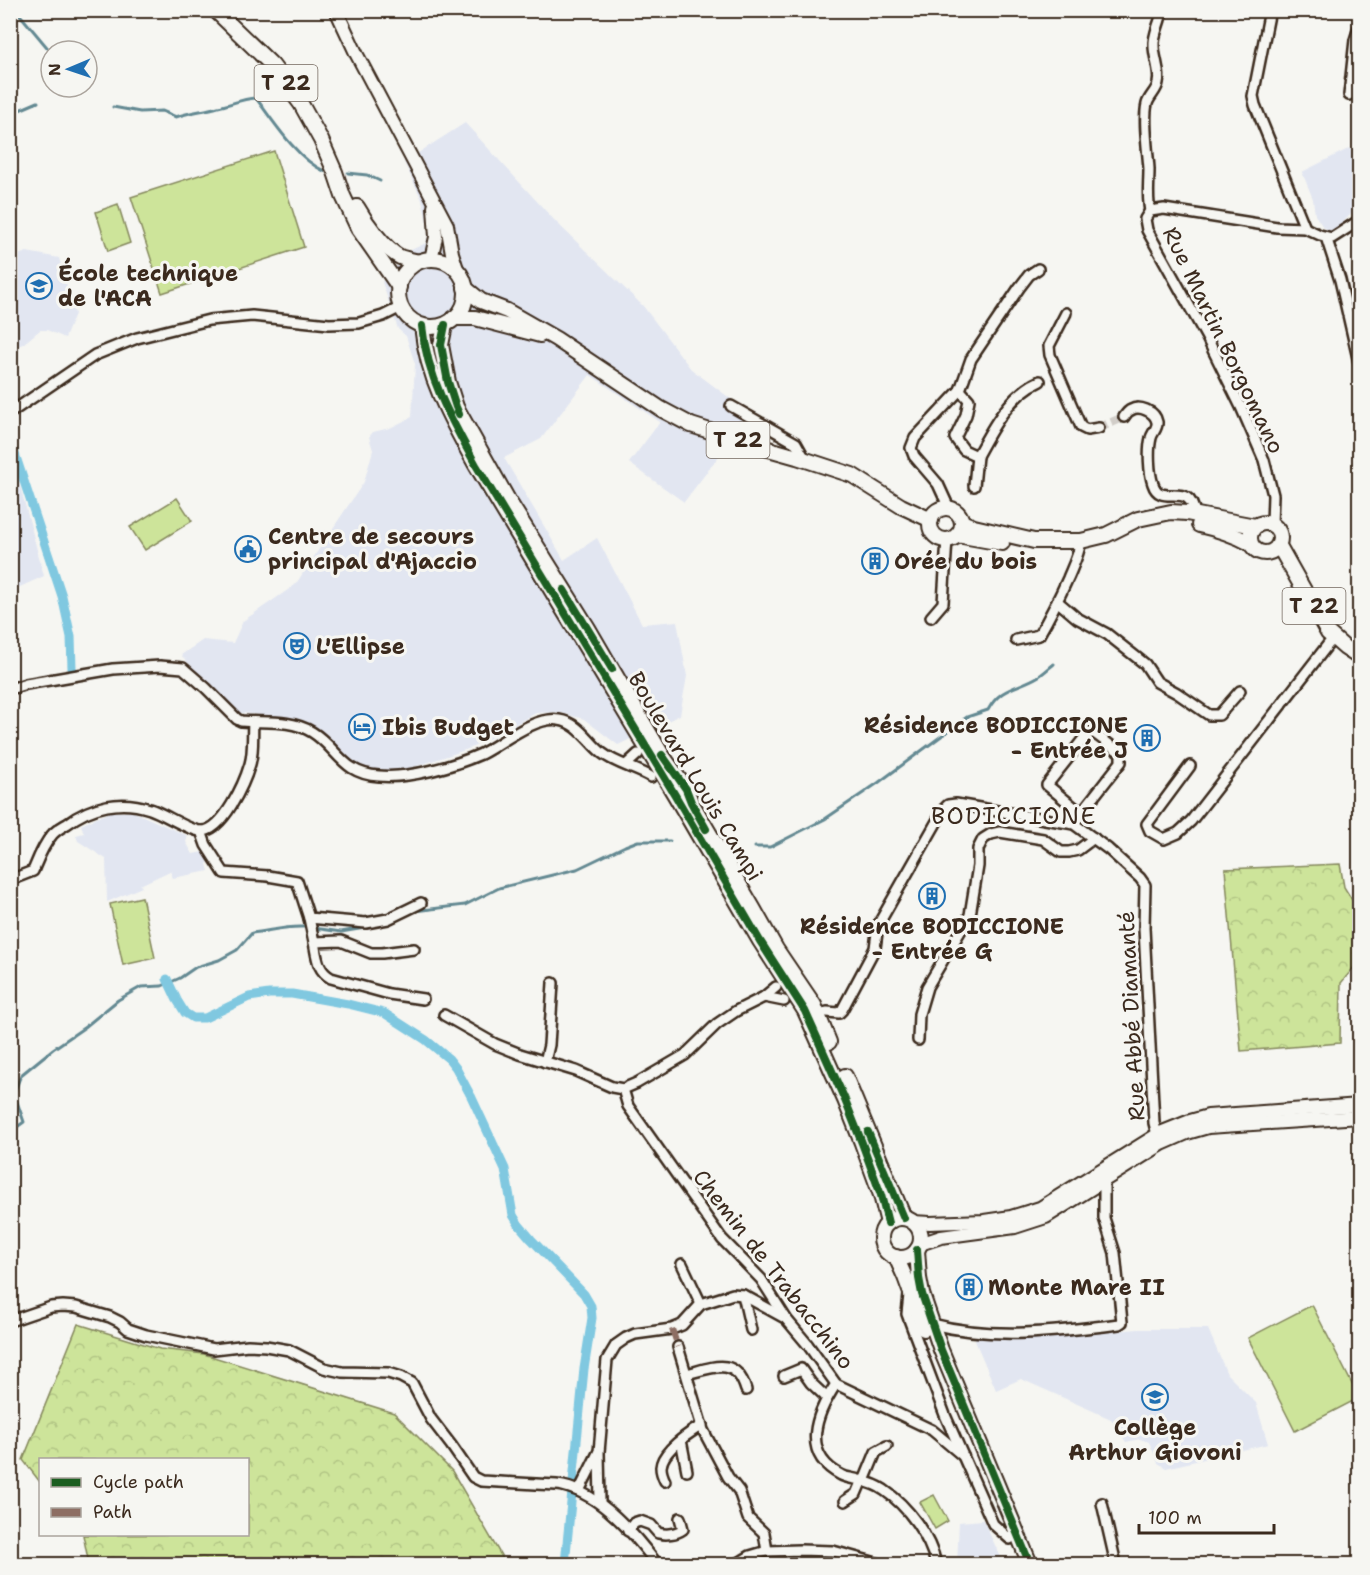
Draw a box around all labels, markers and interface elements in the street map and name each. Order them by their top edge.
north arrow [39,39,99,99]
text: N [44,63,65,76]
road number: T 22 [254,65,318,101]
street label: Rue Martin Borgomano [1156,222,1291,458]
place label: École technique de l'ACA [58,257,238,313]
school or university icon: École technique de l'ACA [24,271,54,301]
road number: T 22 [706,422,770,458]
place label: Centre de secours principal d'Ajaccio [268,522,477,576]
public building icon: Centre de secours principal d'Ajaccio [233,534,263,564]
building icon: Orée du bois [860,546,890,576]
place label: Orée du bois [894,547,1037,576]
road number: T 22 [1282,588,1346,624]
theatre icon: L'Ellipse [282,631,312,661]
place label: L'Ellipse [316,632,405,661]
street label: Boulevard Louis Campi [622,666,770,886]
place label: Résidence BODICCIONE - Entrée J [864,711,1128,765]
hotel icon: Ibis Budget [347,712,377,742]
place label: Ibis Budget [382,713,515,742]
building icon: Résidence BODICCIONE - Entrée J [1132,723,1162,753]
district label: BODICCIONE [931,800,1097,832]
building icon: Résidence BODICCIONE - Entrée G [917,881,947,911]
street label: Rue Abbé Diamanté [1112,910,1151,1122]
place label: Résidence BODICCIONE - Entrée G [800,912,1064,966]
street label: Chemin de Trabacchino [686,1163,861,1375]
building icon: Monte Mare II [954,1272,984,1302]
place label: Monte Mare II [988,1273,1165,1302]
school or university icon: Collège Arthur Giovoni [1140,1382,1170,1412]
place label: Collège Arthur Giovoni [1068,1413,1242,1467]
legend [39,1458,249,1536]
text: Cycle path [93,1470,184,1494]
scale bar [1139,1497,1274,1535]
text: Path [93,1500,132,1524]
text: 100 m [1148,1506,1202,1530]

